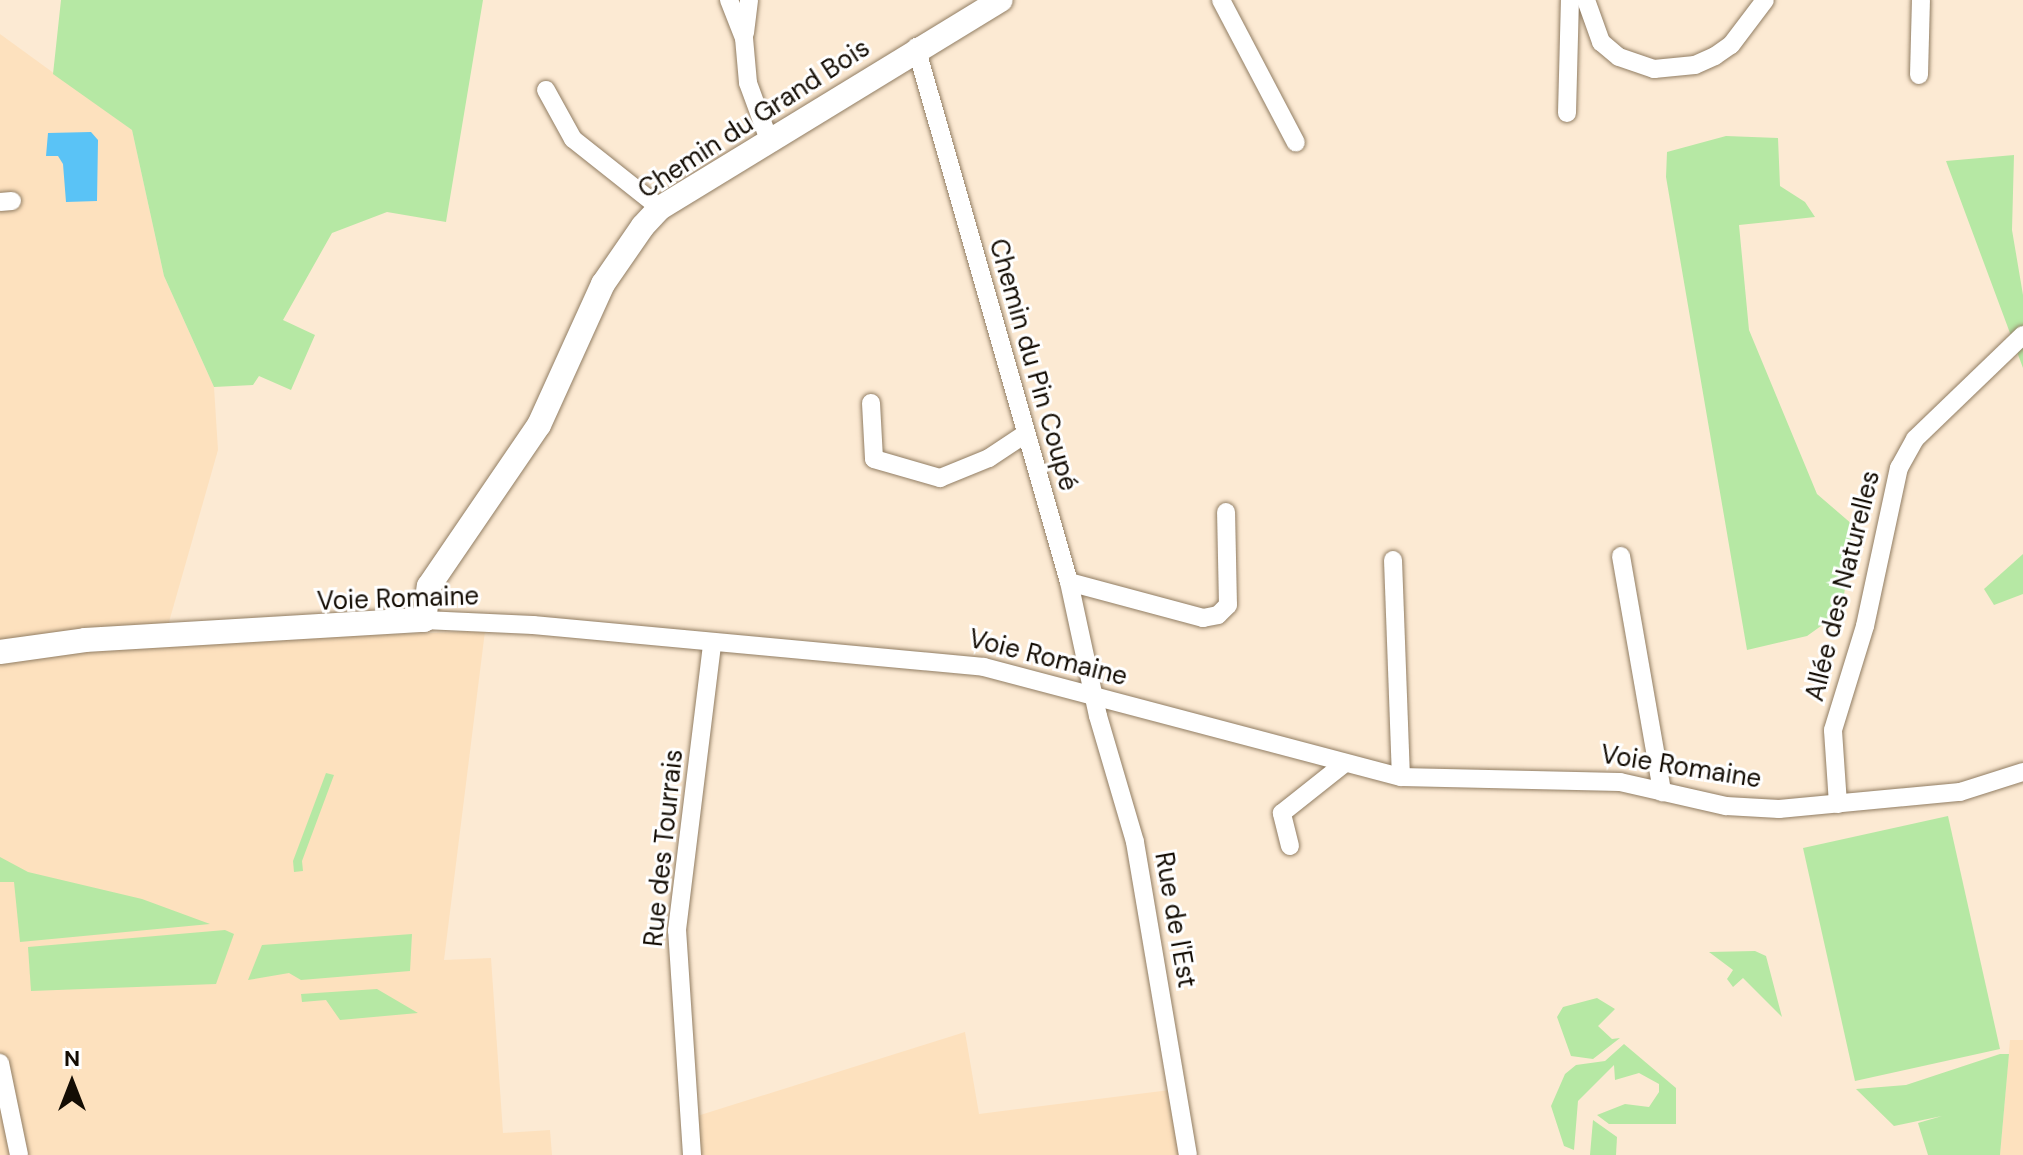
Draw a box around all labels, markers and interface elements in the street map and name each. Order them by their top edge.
street label: Chemin du Grand Bois [632,32,876,206]
street label: Chemin du Pin Coupé [982,235,1084,495]
street label: Allée des Naturelles [1799,467,1887,705]
street label: Voie Romaine [316,581,480,617]
street label: Voie Romaine [965,623,1131,693]
street label: Voie Romaine [1598,739,1764,795]
street label: Rue des Tourrais [638,748,690,948]
street label: Rue de l'Est [1148,850,1202,990]
north arrow [32,1043,112,1123]
text: N [64,1044,80,1073]

